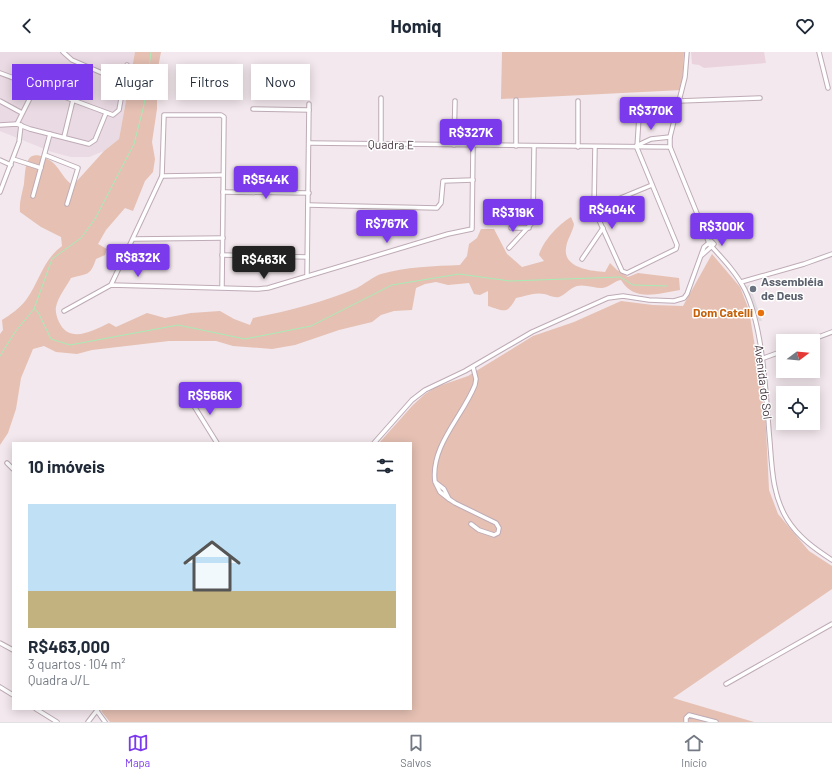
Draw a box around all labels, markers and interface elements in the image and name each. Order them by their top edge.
icon: back [16,15,38,37]
text: Homiq [390,15,442,37]
icon: heart [794,15,816,37]
chip: Comprar [12,64,93,100]
chip: Alugar [101,64,168,100]
chip: Filtros [176,64,243,100]
chip: Novo [251,64,310,100]
pin: R$370K [618,97,684,131]
text: R$370K [629,102,673,118]
pin: R$327K [438,119,504,153]
text: R$327K [449,124,493,140]
street label: Quadra E [368,137,414,151]
pin: R$544K [233,166,299,200]
text: R$544K [243,171,289,187]
pin: R$404K [579,196,645,230]
pin: R$319K [480,199,546,233]
text: R$404K [589,201,635,217]
text: R$319K [492,204,534,220]
pin: R$767K [354,210,420,244]
pin: R$300K [689,213,755,247]
text: R$767K [365,215,409,231]
text: R$300K [699,218,745,234]
pin: R$832K [105,244,171,278]
pin: R$463K [231,246,297,280]
text: R$832K [116,249,160,265]
text: R$463K [241,251,287,267]
place label: Assembléia de Deus [761,274,823,302]
marker: Assembléia de Deus [748,284,758,294]
place label: Dom Catelli [693,305,753,319]
marker: Dom Catelli [756,308,766,318]
north arrow [776,334,820,378]
map controls [776,334,820,430]
street label: Avenida do Sol [752,344,776,420]
pin: R$566K [177,382,243,416]
button: locate [776,386,820,430]
text: R$566K [188,387,232,403]
icon: filters [374,455,396,477]
text: 10 imóveis [28,456,105,476]
icon: home [176,530,248,602]
text: R$463,000 [28,636,110,656]
text: 3 quartos · 104 m² [28,656,125,672]
text: Quadra J/L [28,672,90,688]
tab: Mapa [125,732,150,769]
tab: Salvos [400,732,431,769]
tab: Início [681,732,707,769]

